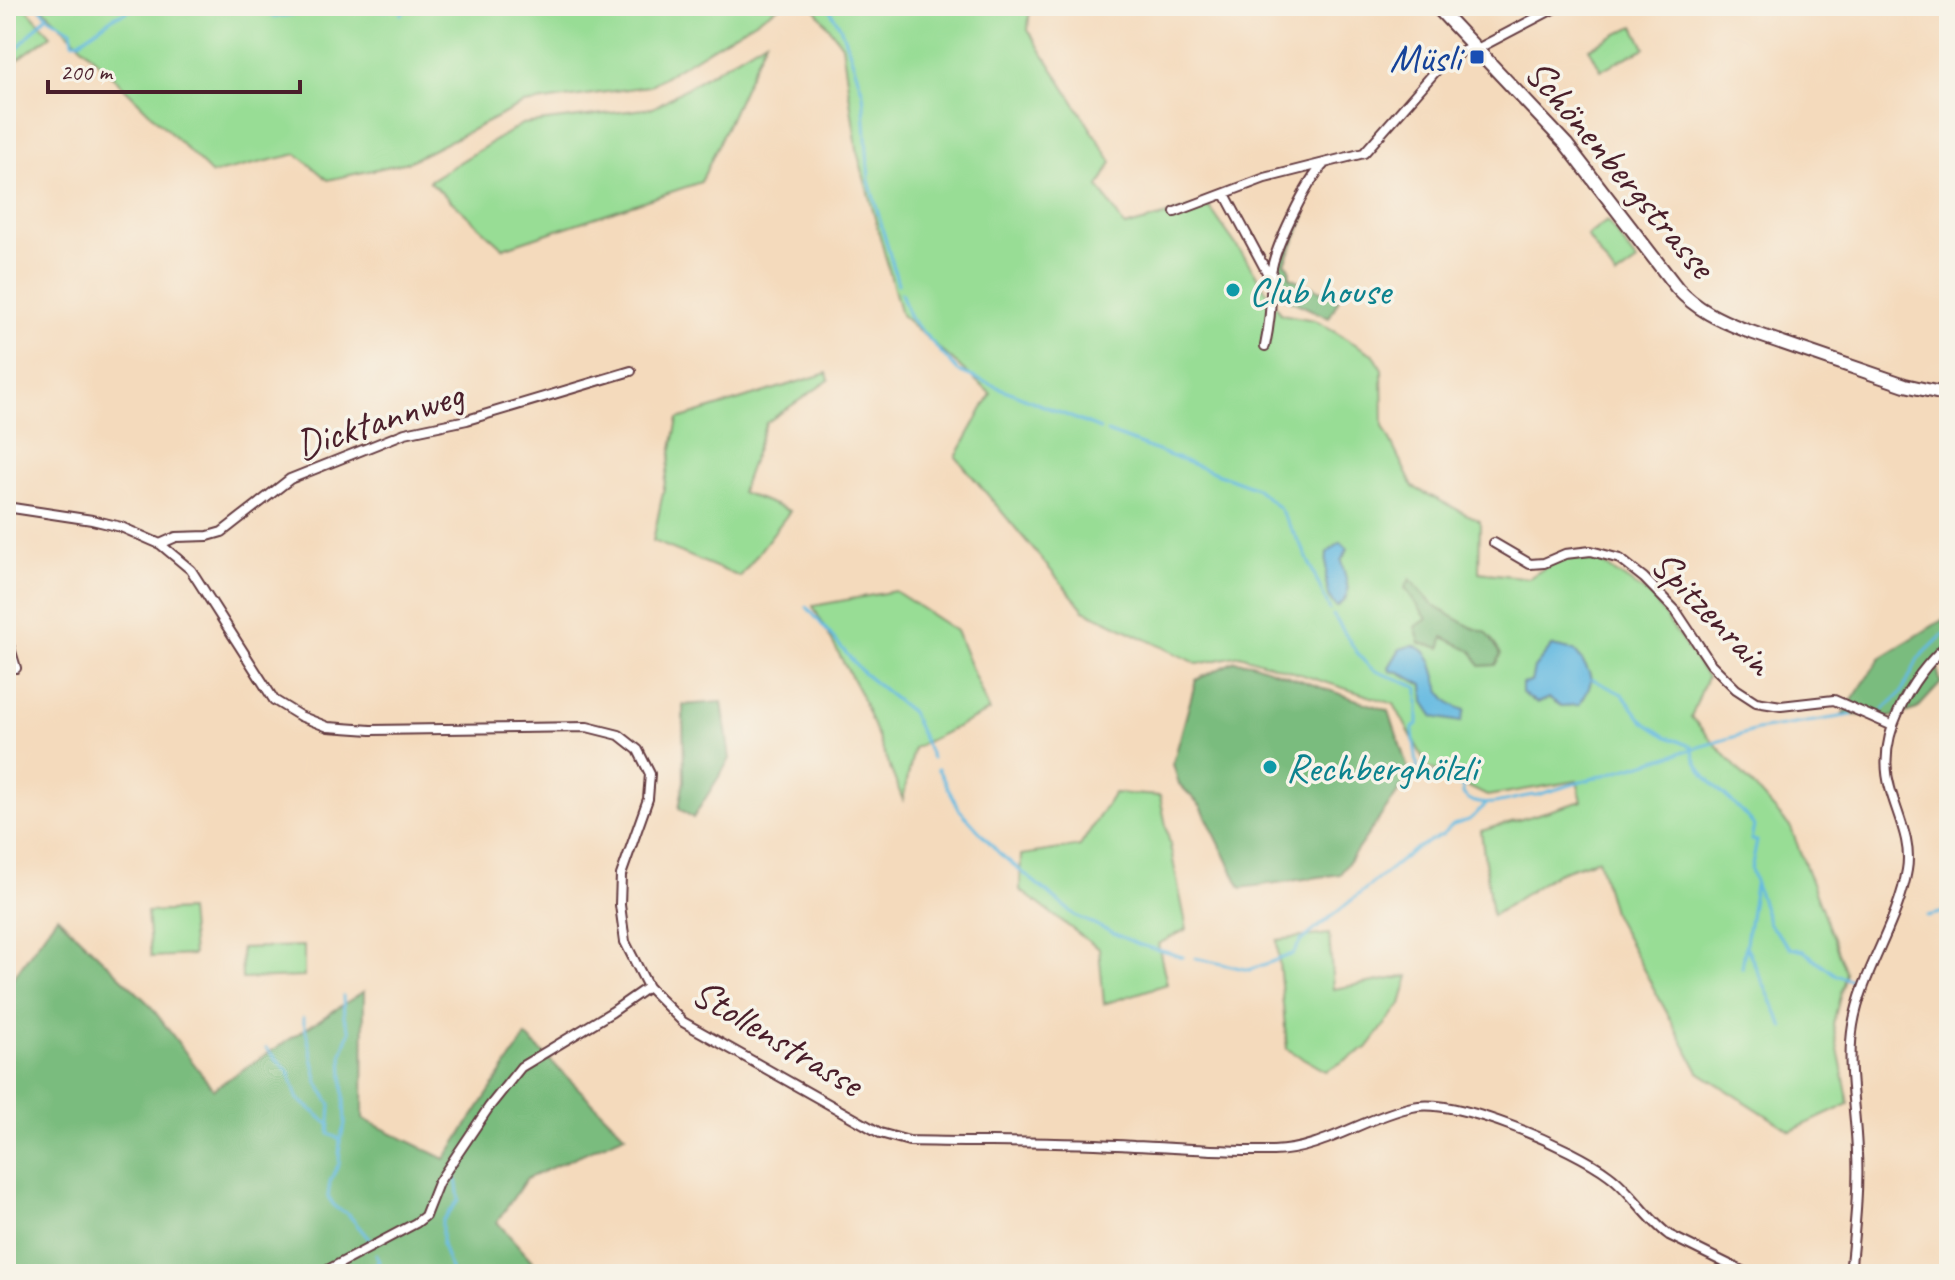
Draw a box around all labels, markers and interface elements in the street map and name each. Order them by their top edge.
place label: Müsli [1390,33,1466,83]
scale bar [48,44,300,94]
marker: Müsli [1468,48,1486,66]
street label: Schönenbergstrasse [1514,49,1728,291]
text: 200 m [60,57,114,87]
place label: Club house [1249,266,1393,316]
marker: Club house [1224,281,1242,299]
street label: Dicktannweg [289,369,471,470]
street label: Spitzenrain [1640,540,1786,687]
place label: Rechberghölzli [1286,743,1482,793]
marker: Rechberghölzli [1261,758,1279,776]
street label: Stollenstrasse [683,967,874,1110]

